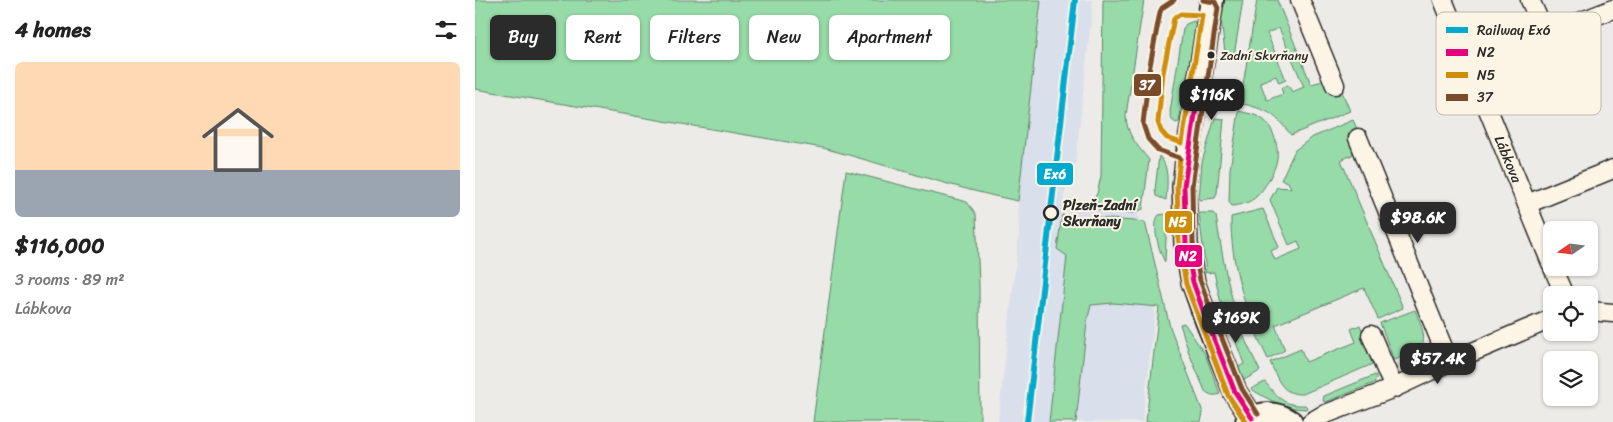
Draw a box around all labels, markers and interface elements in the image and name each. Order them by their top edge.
text: 4 homes [15,11,91,49]
legend [1436,12,1601,115]
chip: Buy [490,15,556,60]
chip: Rent [566,15,640,60]
chip: Filters [650,15,739,60]
chip: New [749,15,819,60]
chip: Apartment [829,15,950,60]
icon: filters [432,16,460,44]
text: Railway Ex6 [1477,18,1551,43]
text: N2 [1477,40,1495,65]
place label: Zadní Skvrňany [1220,44,1308,67]
marker: Zadní Skvrňany [1206,50,1216,60]
text: N5 [1477,63,1496,88]
line badge: 37 [1133,73,1162,97]
text: 37 [1138,73,1156,98]
pin: $116K [1177,78,1247,121]
text: $116K [1190,80,1234,109]
text: 37 [1477,85,1494,110]
icon: home [193,95,283,185]
street label: Lábkova [1487,132,1530,188]
line badge: Ex6 [1036,162,1074,186]
text: Ex6 [1044,162,1066,187]
place label: Plzeň-Zadní Skvrňany [1062,193,1139,234]
pin: $98.6K [1377,202,1459,244]
text: $98.6K [1391,203,1445,232]
marker: Plzeň-Zadní Skvrňany [1043,205,1059,221]
line badge: N5 [1164,210,1193,234]
text: N5 [1168,210,1188,235]
north arrow [1543,221,1597,276]
map controls [1543,221,1598,406]
text: $116,000 [15,227,105,265]
line badge: N2 [1174,244,1203,268]
text: N2 [1178,244,1198,269]
text: 3 rooms · 89 m² [15,265,124,294]
button: locate [1543,286,1598,341]
text: Lábkova [15,294,71,323]
pin: $169K [1201,302,1271,344]
text: $169K [1213,303,1259,332]
pin: $57.4K [1397,342,1479,385]
text: $57.4K [1411,344,1465,373]
button: layers [1543,351,1598,406]

